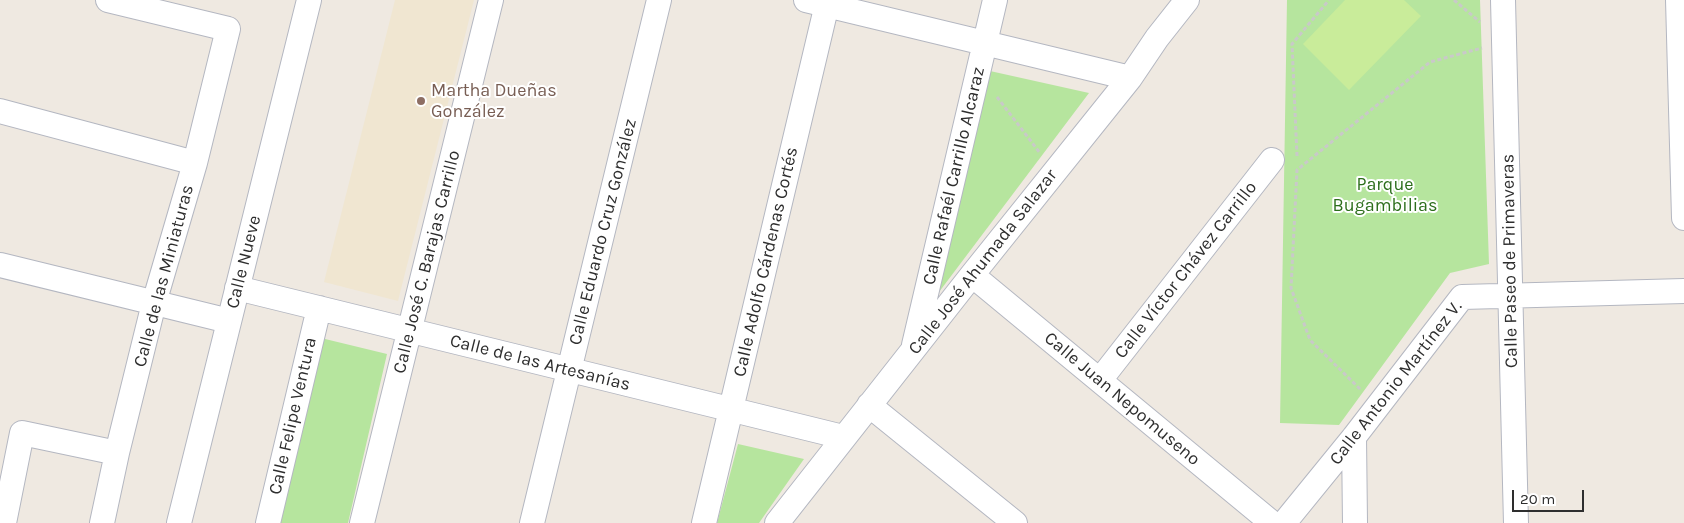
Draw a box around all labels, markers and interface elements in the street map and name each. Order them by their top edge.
street label: Calle Rafaél Carrillo Alcaraz [918,65,990,287]
place label: Martha Dueñas González [431,80,557,122]
marker: Martha Dueñas González [415,95,427,107]
street label: Calle Eduardo Cruz González [564,117,642,347]
street label: Calle Adolfo Cárdenas Cortés [729,145,803,379]
street label: Calle José C. Barajas Carrillo [389,148,465,376]
street label: Calle Paseo de Primaveras [1497,154,1523,368]
street label: Calle José Ahumada Salazar [904,165,1062,359]
park label: Parque Bugambilias [1333,174,1437,216]
street label: Calle Víctor Chávez Carrillo [1110,177,1262,363]
street label: Calle de las Miniaturas [129,183,199,369]
street label: Calle Nueve [222,213,266,311]
street label: Calle Antonio Martínez V. [1325,296,1467,470]
street label: Calle Juan Nepomuseno [1040,327,1204,471]
street label: Calle de las Artesanías [448,330,632,396]
street label: Calle Felipe Ventura [264,335,322,497]
scale bar [1514,480,1586,512]
text: 20 m [1520,490,1555,508]

